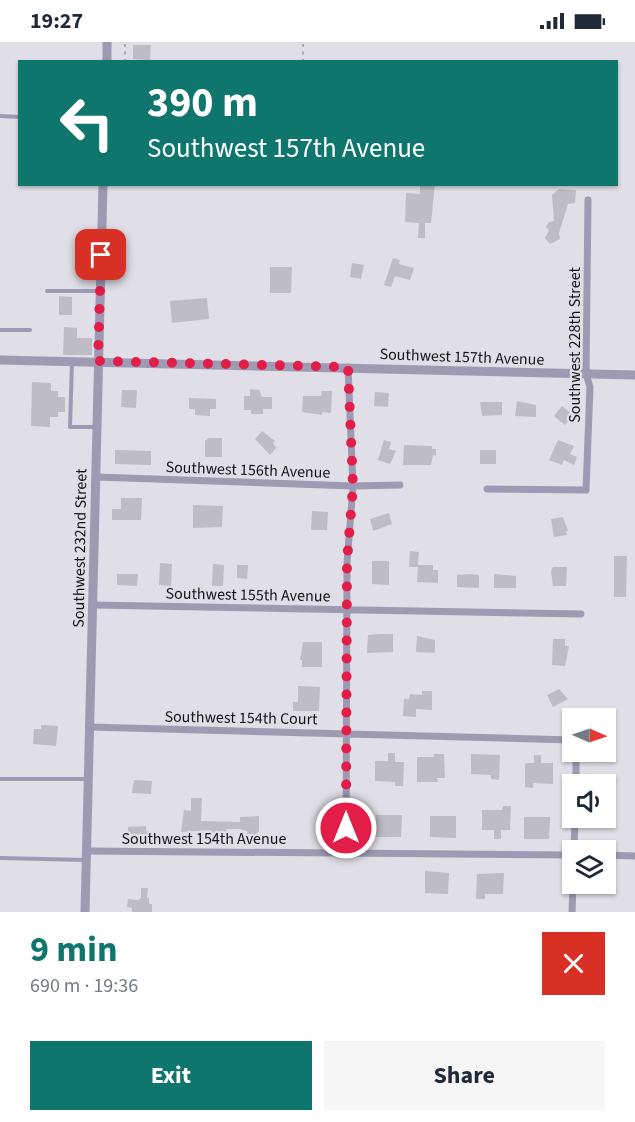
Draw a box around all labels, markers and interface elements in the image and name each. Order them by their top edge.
text: 19:27 [30,5,83,37]
text: 390 m [147,73,258,133]
icon: left [48,84,126,162]
text: Southwest 157th Avenue [147,129,425,168]
pin [75,229,126,280]
icon: arrive [84,238,117,271]
street label: Southwest 228th Street [564,267,586,423]
street label: Southwest 157th Avenue [379,343,545,371]
street label: Southwest 156th Avenue [165,456,331,484]
street label: Southwest 232nd Street [68,468,92,628]
street label: Southwest 155th Avenue [165,583,331,607]
street label: Southwest 154th Court [164,706,318,730]
north arrow [562,708,616,762]
map controls [562,708,616,894]
button: sound [562,774,616,828]
position arrow [314,796,378,860]
street label: Southwest 154th Avenue [122,828,287,850]
button: layers [562,840,616,894]
text: 9 min [30,924,118,975]
button: close [542,932,605,995]
text: 690 m · 19:36 [30,972,138,1000]
button: Exit [30,1041,312,1110]
button: Share [324,1041,605,1110]

